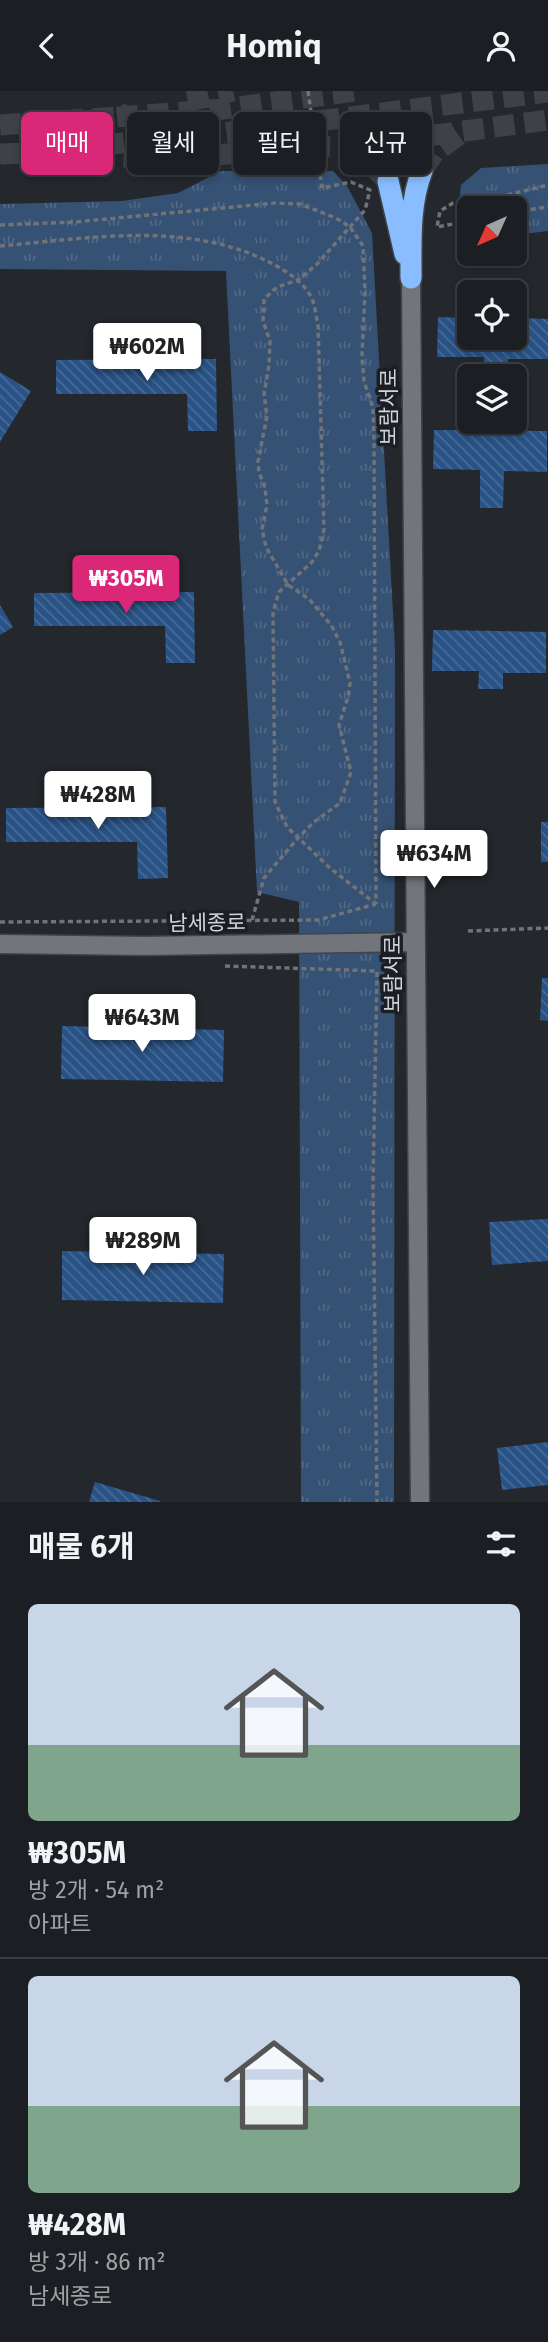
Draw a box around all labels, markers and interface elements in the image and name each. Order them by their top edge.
icon: back [28,27,66,65]
text: Homiq [226,27,322,65]
icon: person [482,27,520,65]
chip: 매매 [21,112,113,175]
chip: 월세 [127,112,219,175]
chip: 필터 [233,112,326,175]
chip: 신규 [340,112,432,175]
north arrow [457,196,527,266]
map controls [457,196,527,434]
button: locate [457,280,527,350]
pin: ₩602M [98,323,196,383]
text: ₩602M [109,332,185,360]
button: layers [457,364,527,434]
street label: 보람서로 [376,368,402,446]
pin: ₩305M [77,555,175,615]
text: ₩305M [88,564,164,592]
pin: ₩428M [49,771,147,831]
text: ₩428M [60,780,136,808]
pin: ₩634M [385,831,483,890]
text: ₩634M [396,839,472,867]
street label: 남세종로 [168,909,246,937]
street label: 보람서로 [380,935,406,1013]
pin: ₩643M [93,995,191,1054]
text: ₩643M [104,1003,180,1031]
pin: ₩289M [94,1217,192,1277]
text: ₩289M [105,1226,181,1254]
icon: filters [482,1525,520,1563]
text: 매물 6개 [28,1529,135,1565]
icon: home [211,1650,337,1776]
text: ₩305M [28,1835,126,1871]
text: 방 2개 · 54 m² [28,1876,164,1904]
text: 아파트 [28,1910,91,1938]
icon: home [211,2022,337,2148]
text: ₩428M [28,2207,126,2243]
text: 방 3개 · 86 m² [28,2248,165,2276]
text: 남세종로 [28,2282,113,2310]

